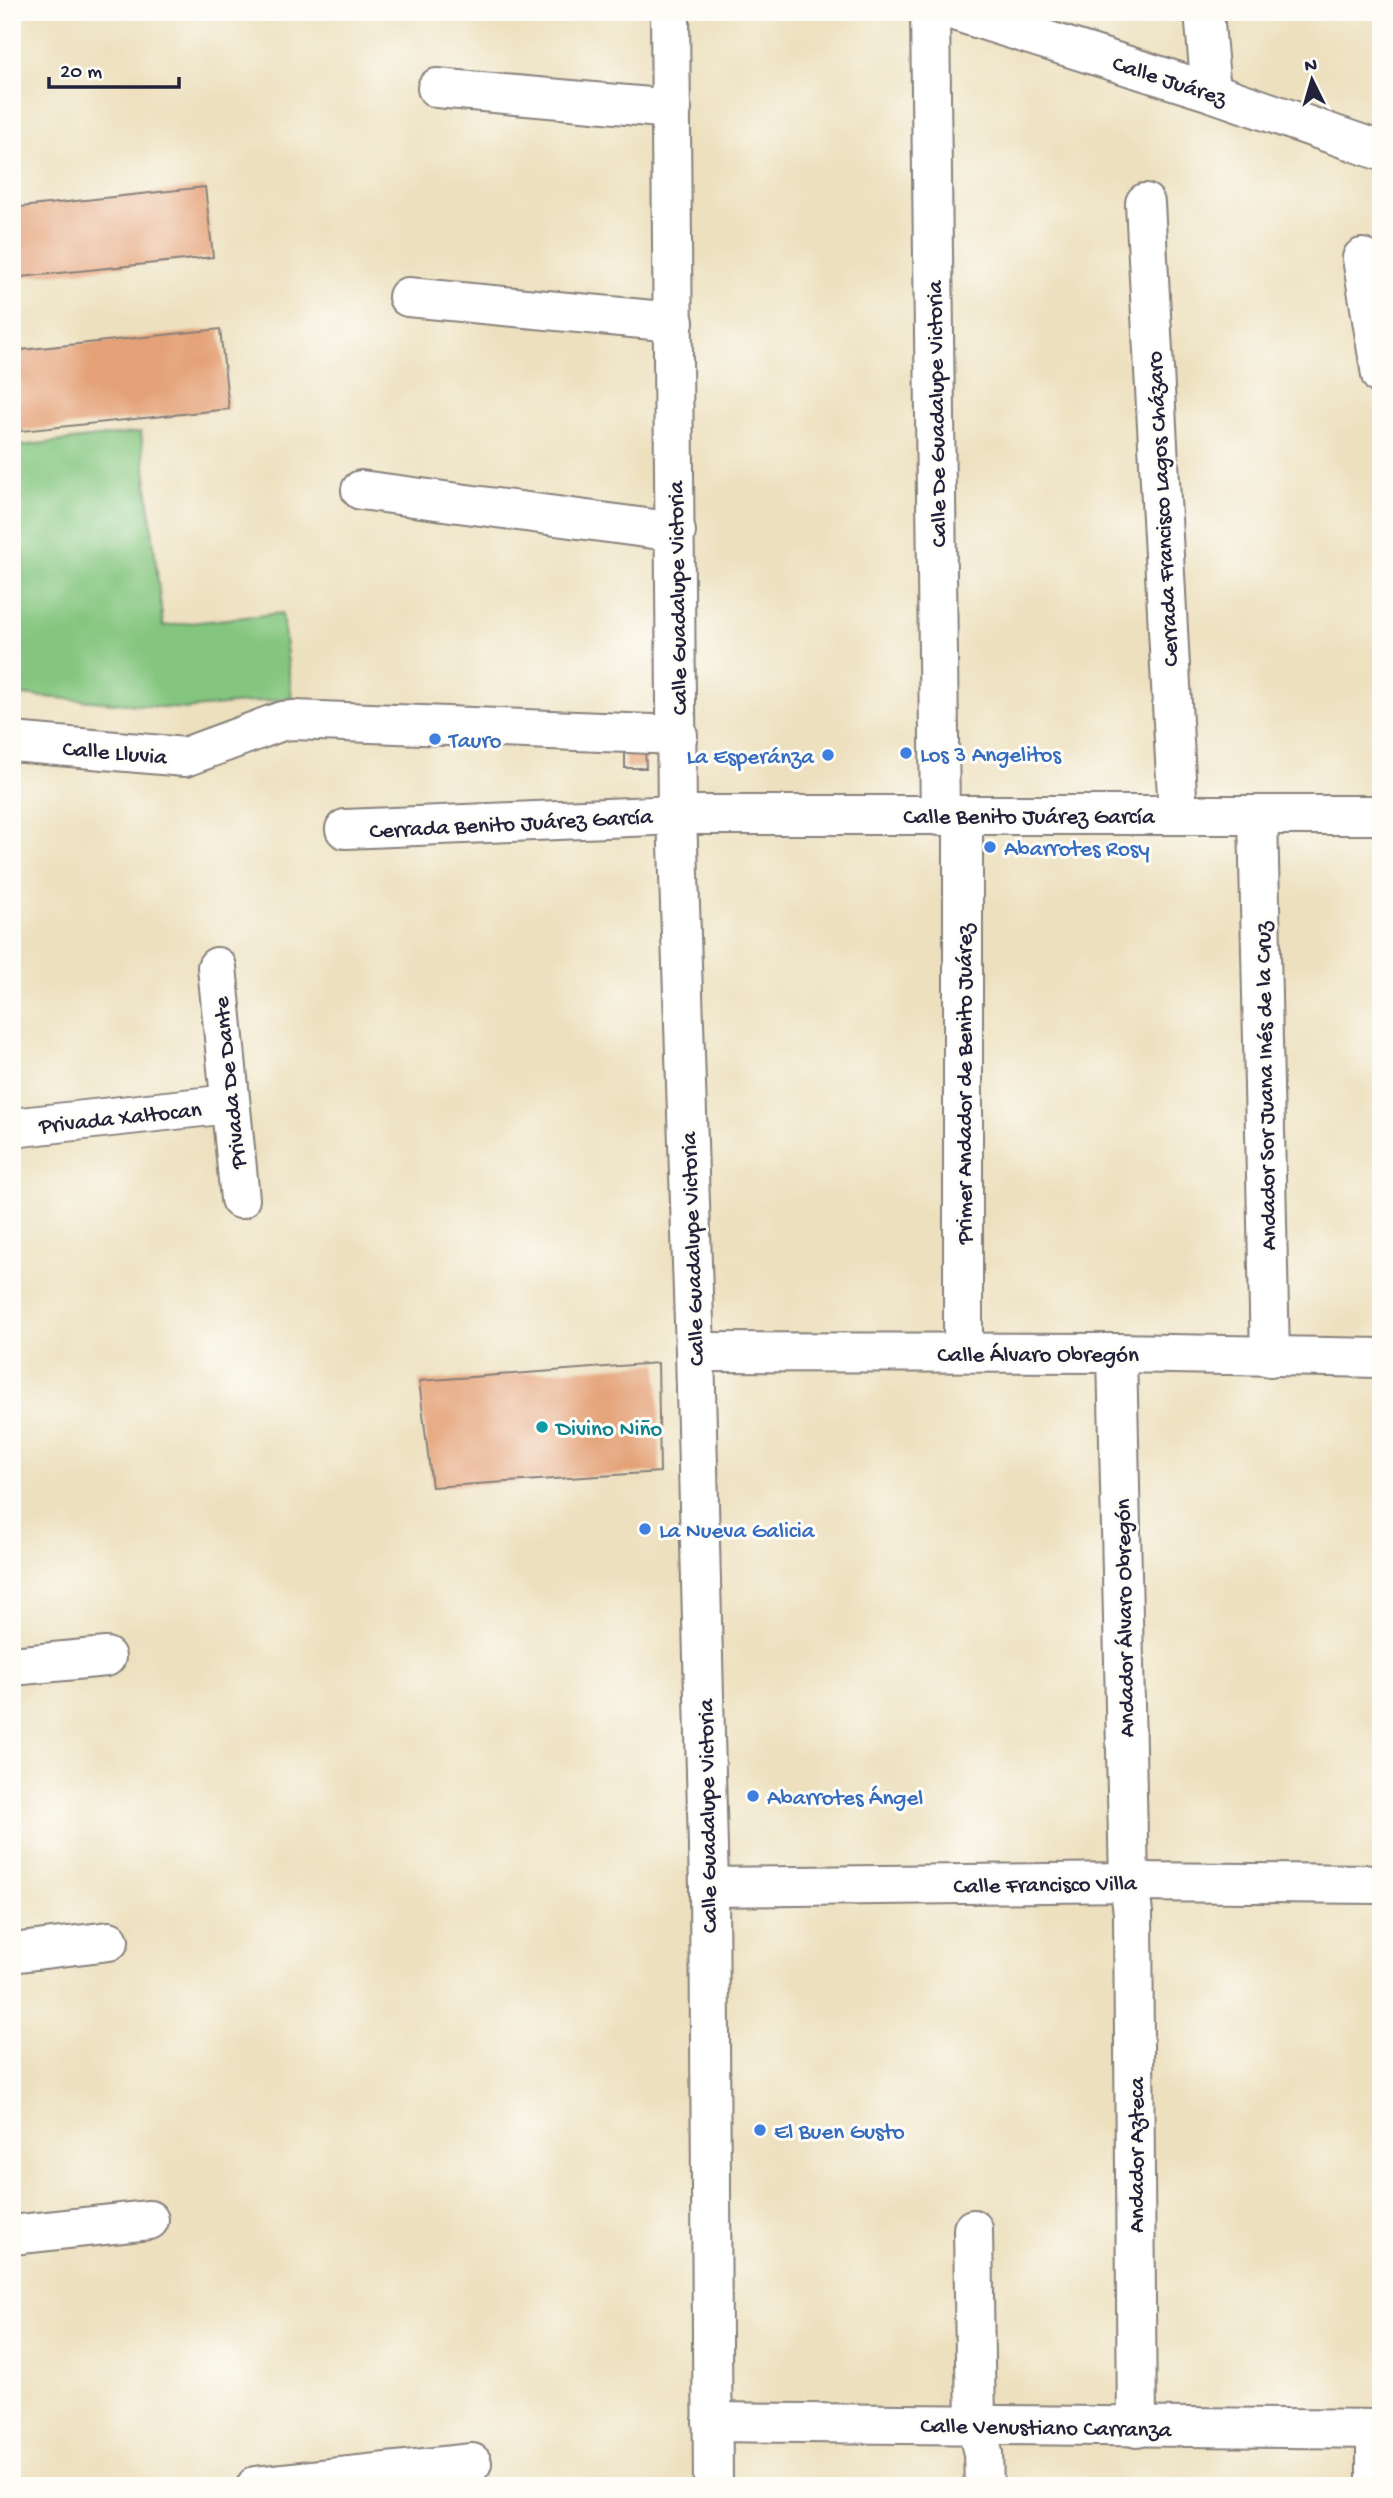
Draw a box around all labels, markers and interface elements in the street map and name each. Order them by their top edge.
scale bar [49,46,178,90]
north arrow [1278,46,1348,116]
street label: Calle Juárez [1108,51,1230,114]
text: N [1304,55,1318,79]
text: 20 m [60,61,102,86]
street label: Calle De Guadalupe Victoria [923,279,954,547]
street label: Cerrada Francisco Lagos Cházaro [1143,350,1186,667]
street label: Calle Guadalupe Victoria [664,479,695,715]
place label: Tauro [447,729,502,756]
marker: Tauro [427,731,443,747]
street label: Calle Lluvia [61,736,169,773]
place label: Los 3 Angelitos [920,743,1061,770]
place label: La Esperánza [687,745,815,772]
marker: Los 3 Angelitos [898,745,914,761]
marker: La Esperánza [820,747,836,763]
street label: Cerrada Benito Juárez García [369,805,655,846]
street label: Calle Benito Juárez García [903,805,1156,832]
place label: Abarrotes Rosy [1004,837,1150,864]
marker: Abarrotes Rosy [982,839,998,855]
street label: Andador Sor Juana Inés de la Cruz [1251,921,1284,1250]
street label: Primer Andador de Benito Juárez [953,923,980,1245]
street label: Privada De Dante [209,994,254,1171]
street label: Privada Xaltocan [37,1098,203,1142]
street label: Calle Guadalupe Victoria [677,1130,712,1366]
street label: Calle Álvaro Obregón [937,1342,1139,1370]
place label: Divino Niño [554,1417,662,1444]
marker: Divino Niño [534,1419,550,1435]
street label: Andador Álvaro Obregón [1110,1498,1142,1738]
place label: La Nueva Galicia [659,1519,816,1546]
marker: La Nueva Galicia [637,1521,653,1537]
street label: Calle Guadalupe Victoria [694,1697,725,1933]
place label: Abarrotes Ángel [767,1785,923,1813]
marker: Abarrotes Ángel [745,1788,761,1804]
street label: Calle Francisco Villa [953,1871,1138,1902]
street label: Andador Azteca [1125,2076,1152,2233]
place label: El Buen Gusto [774,2120,905,2147]
marker: El Buen Gusto [752,2122,768,2138]
street label: Calle Venustiano Carranza [920,2414,1173,2445]

